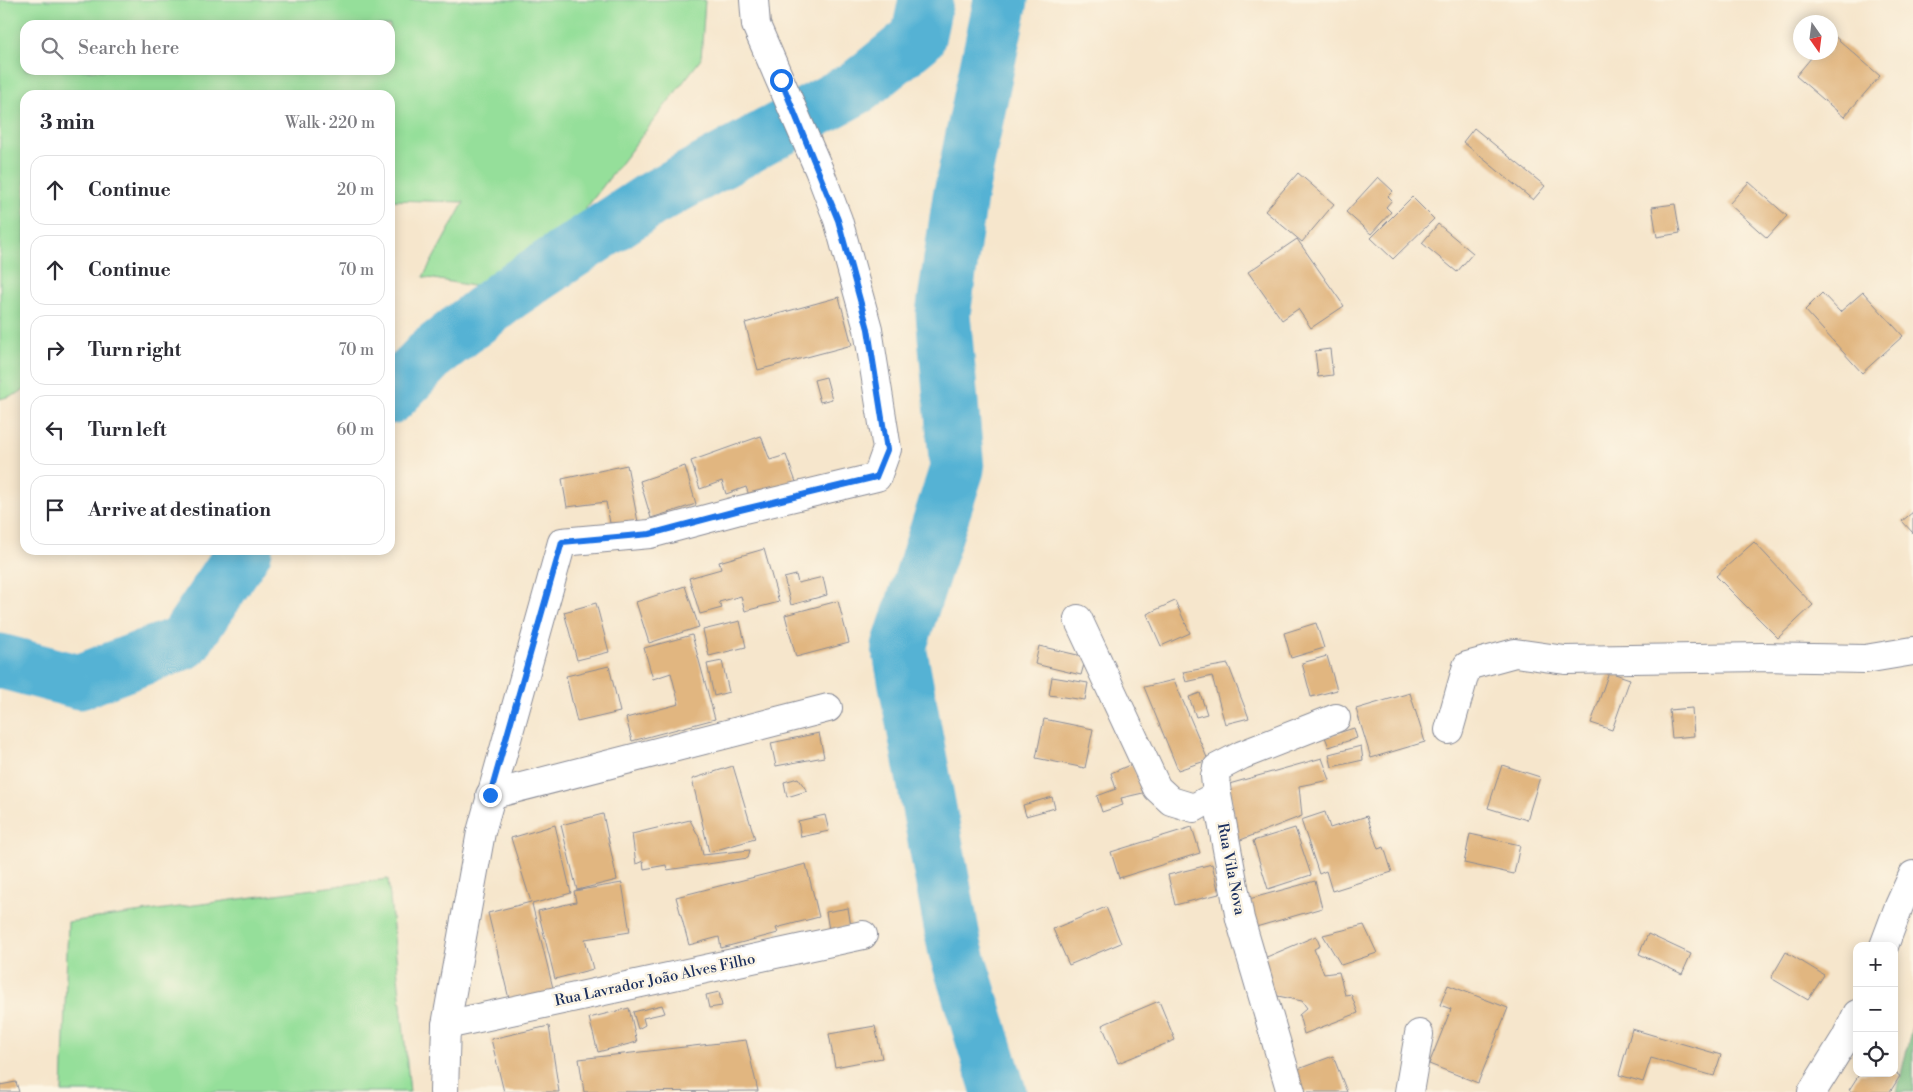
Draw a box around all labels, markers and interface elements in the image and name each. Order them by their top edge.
north arrow [1793,15,1838,60]
search box [20,20,395,75]
icon: search [38,34,66,62]
text: Search here [78,36,179,60]
route start [770,69,793,92]
text: 3 min [40,110,95,136]
text: Walk · 220 m [285,113,375,133]
icon: ahead [41,176,69,204]
text: Continue [88,178,171,202]
text: 20 m [337,180,374,200]
icon: ahead [41,256,69,284]
text: Continue [88,258,171,282]
text: 70 m [338,260,374,280]
icon: right [41,336,69,364]
text: Turn right [88,338,181,362]
text: 70 m [338,340,374,360]
icon: left [41,416,69,444]
text: Turn left [88,418,167,442]
text: 60 m [336,420,374,440]
icon: arrive [41,496,69,524]
text: Arrive at destination [88,498,271,522]
route end [479,784,502,807]
street label: Rua Vila Nova [1213,821,1249,917]
map controls [1853,942,1898,1077]
button: + [1853,942,1898,987]
street label: Rua Lavrador João Alves Filho [553,949,757,1011]
button: − [1853,987,1898,1032]
button: locate [1853,1032,1898,1077]

